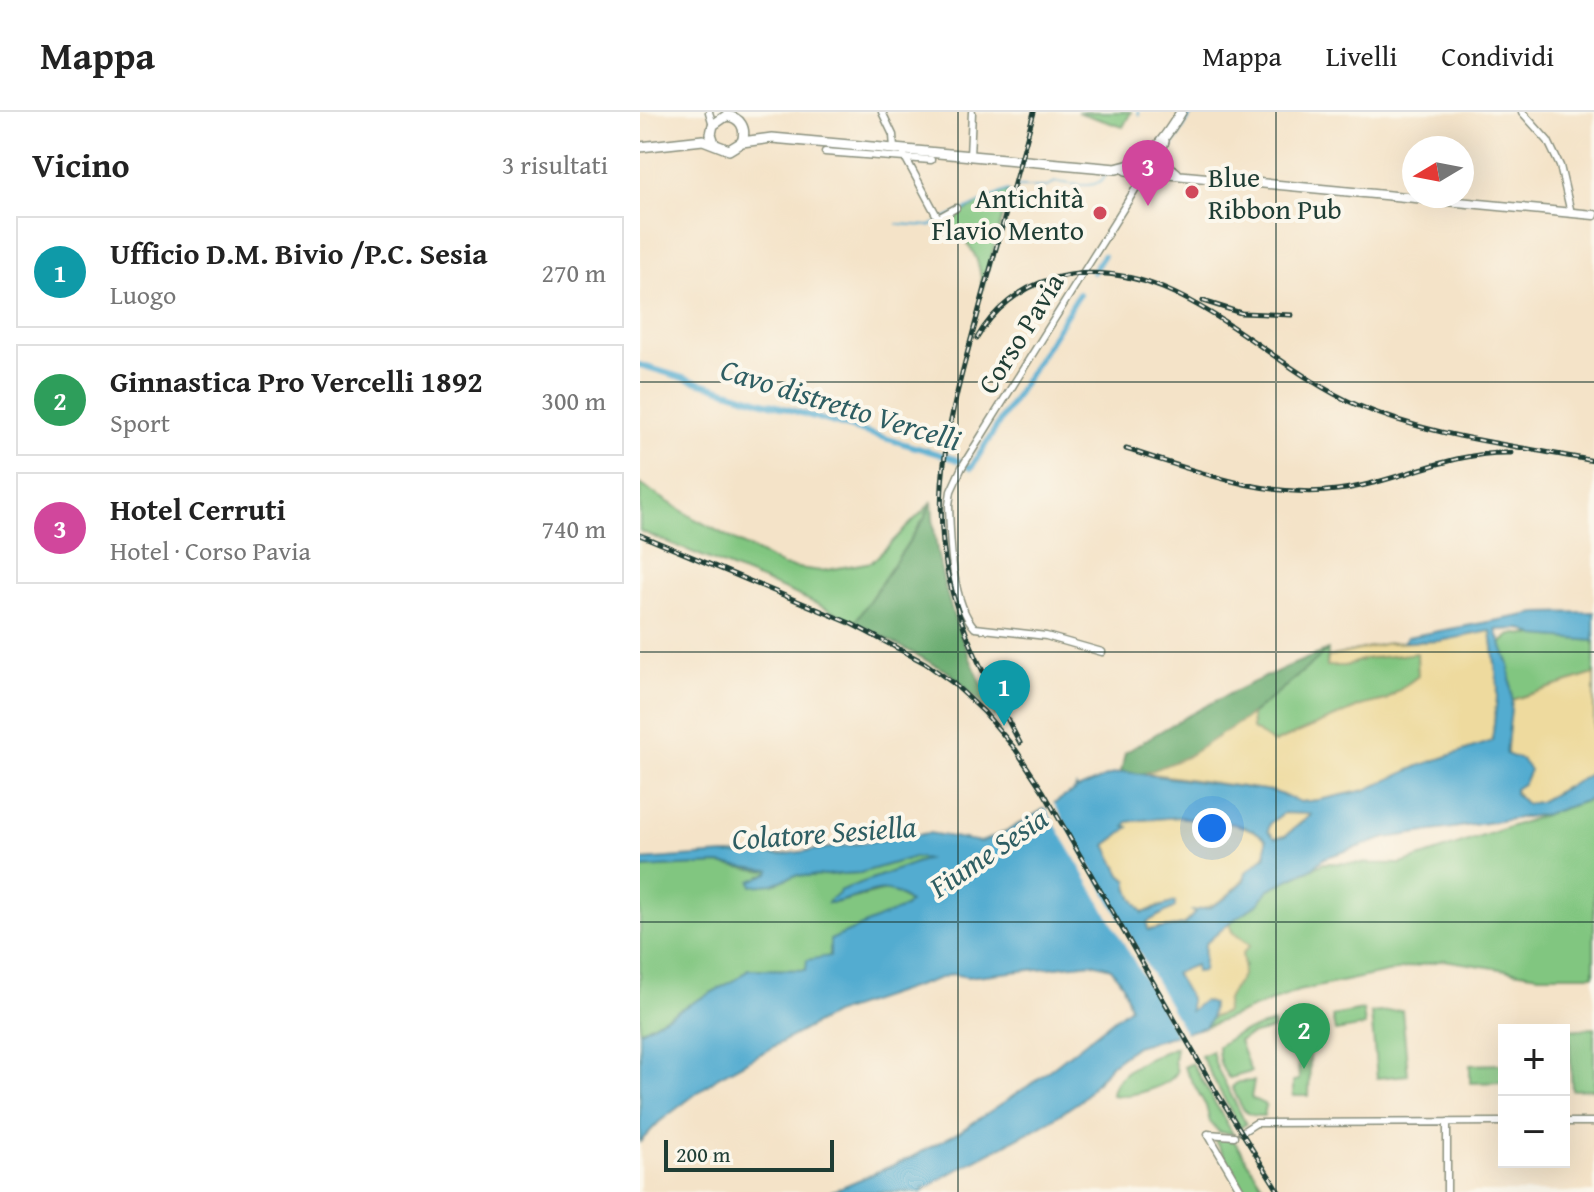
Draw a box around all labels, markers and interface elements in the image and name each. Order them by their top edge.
text: Mappa [40,27,155,83]
text: Mappa [1202,35,1282,76]
text: Livelli [1326,35,1397,76]
text: Condividi [1441,35,1554,76]
north arrow [1402,136,1474,208]
text: Vicino [32,140,130,189]
pin: 3 [1122,140,1174,206]
text: 3 risultati [502,145,608,184]
place label: Blue Ribbon Pub [1208,156,1342,229]
place label: Antichità Flavio Mento [931,177,1085,250]
marker: Blue Ribbon Pub [1183,183,1201,201]
marker: Antichità Flavio Mento [1091,204,1109,222]
text: Ufficio D.M. Bivio /P.C. Sesia [110,231,488,275]
text: 1 [53,253,67,292]
text: 270 m [541,253,606,292]
street label: Corso Pavia [967,264,1074,401]
text: Luogo [110,275,176,314]
water label: Cavo distretto Vercelli [715,347,967,462]
text: Ginnastica Pro Vercelli 1892 [110,359,483,403]
text: 2 [53,381,67,420]
text: 300 m [541,381,606,420]
text: Sport [110,403,170,442]
text: Hotel Cerruti [110,487,286,531]
text: 3 [53,509,67,548]
text: 740 m [541,509,606,548]
text: Hotel · Corso Pavia [110,531,311,570]
pin: 1 [978,660,1030,726]
water label: Fiume Sesia [919,796,1056,908]
water label: Colatore Sesiella [730,804,918,860]
your location [1192,808,1232,848]
pin: 2 [1278,1003,1330,1069]
map controls [1498,1024,1570,1168]
button: + [1498,1024,1570,1096]
button: − [1498,1096,1570,1168]
scale bar [664,1136,834,1172]
text: 200 m [676,1138,731,1170]

